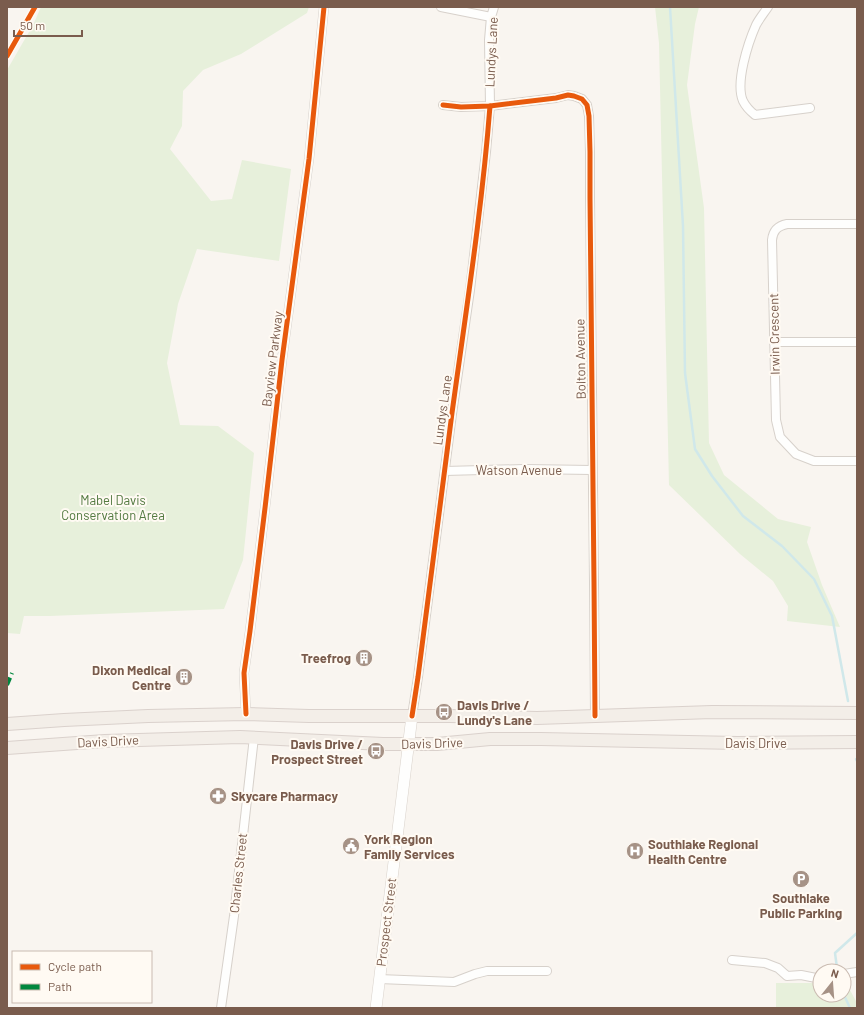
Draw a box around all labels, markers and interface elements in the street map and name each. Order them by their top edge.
scale bar [14,12,82,38]
street label: Lundys Lane [481,16,501,88]
text: 50 m [20,18,45,32]
street label: Irwin Crescent [765,293,783,375]
street label: Bayview Parkway [258,310,286,408]
street label: Bolton Avenue [571,318,589,400]
street label: Lundys Lane [429,374,455,446]
street label: Watson Avenue [476,462,562,478]
park label: Mabel Davis Conservation Area [61,492,165,523]
building icon: Treefrog [354,648,374,668]
place label: Treefrog [301,650,351,666]
place label: Dixon Medical Centre [92,662,171,693]
building icon: Dixon Medical Centre [174,667,194,687]
place label: Davis Drive / Lundy's Lane [457,697,532,728]
bus stop icon: Davis Drive / Lundy's Lane [434,702,454,722]
street label: Davis Drive [77,731,139,751]
street label: Davis Drive [401,734,463,752]
street label: Davis Drive [725,735,787,751]
place label: Davis Drive / Prospect Street [271,736,363,767]
bus stop icon: Davis Drive / Prospect Street [366,741,386,761]
pharmacy icon: Skycare Pharmacy [208,786,228,806]
place label: Skycare Pharmacy [231,788,338,804]
place label: York Region Family Services [364,831,455,862]
street label: Charles Street [226,832,250,914]
public building icon: York Region Family Services [341,836,361,856]
place label: Southlake Regional Health Centre [648,836,758,867]
hospital icon: Southlake Regional Health Centre [625,841,645,861]
parking icon: Southlake Public Parking [791,869,811,889]
street label: Prospect Street [373,877,399,967]
place label: Southlake Public Parking [760,890,842,921]
legend [12,951,152,1003]
text: Cycle path [48,959,102,973]
north arrow [812,963,852,1003]
text: N [830,966,840,980]
text: Path [48,979,72,993]

